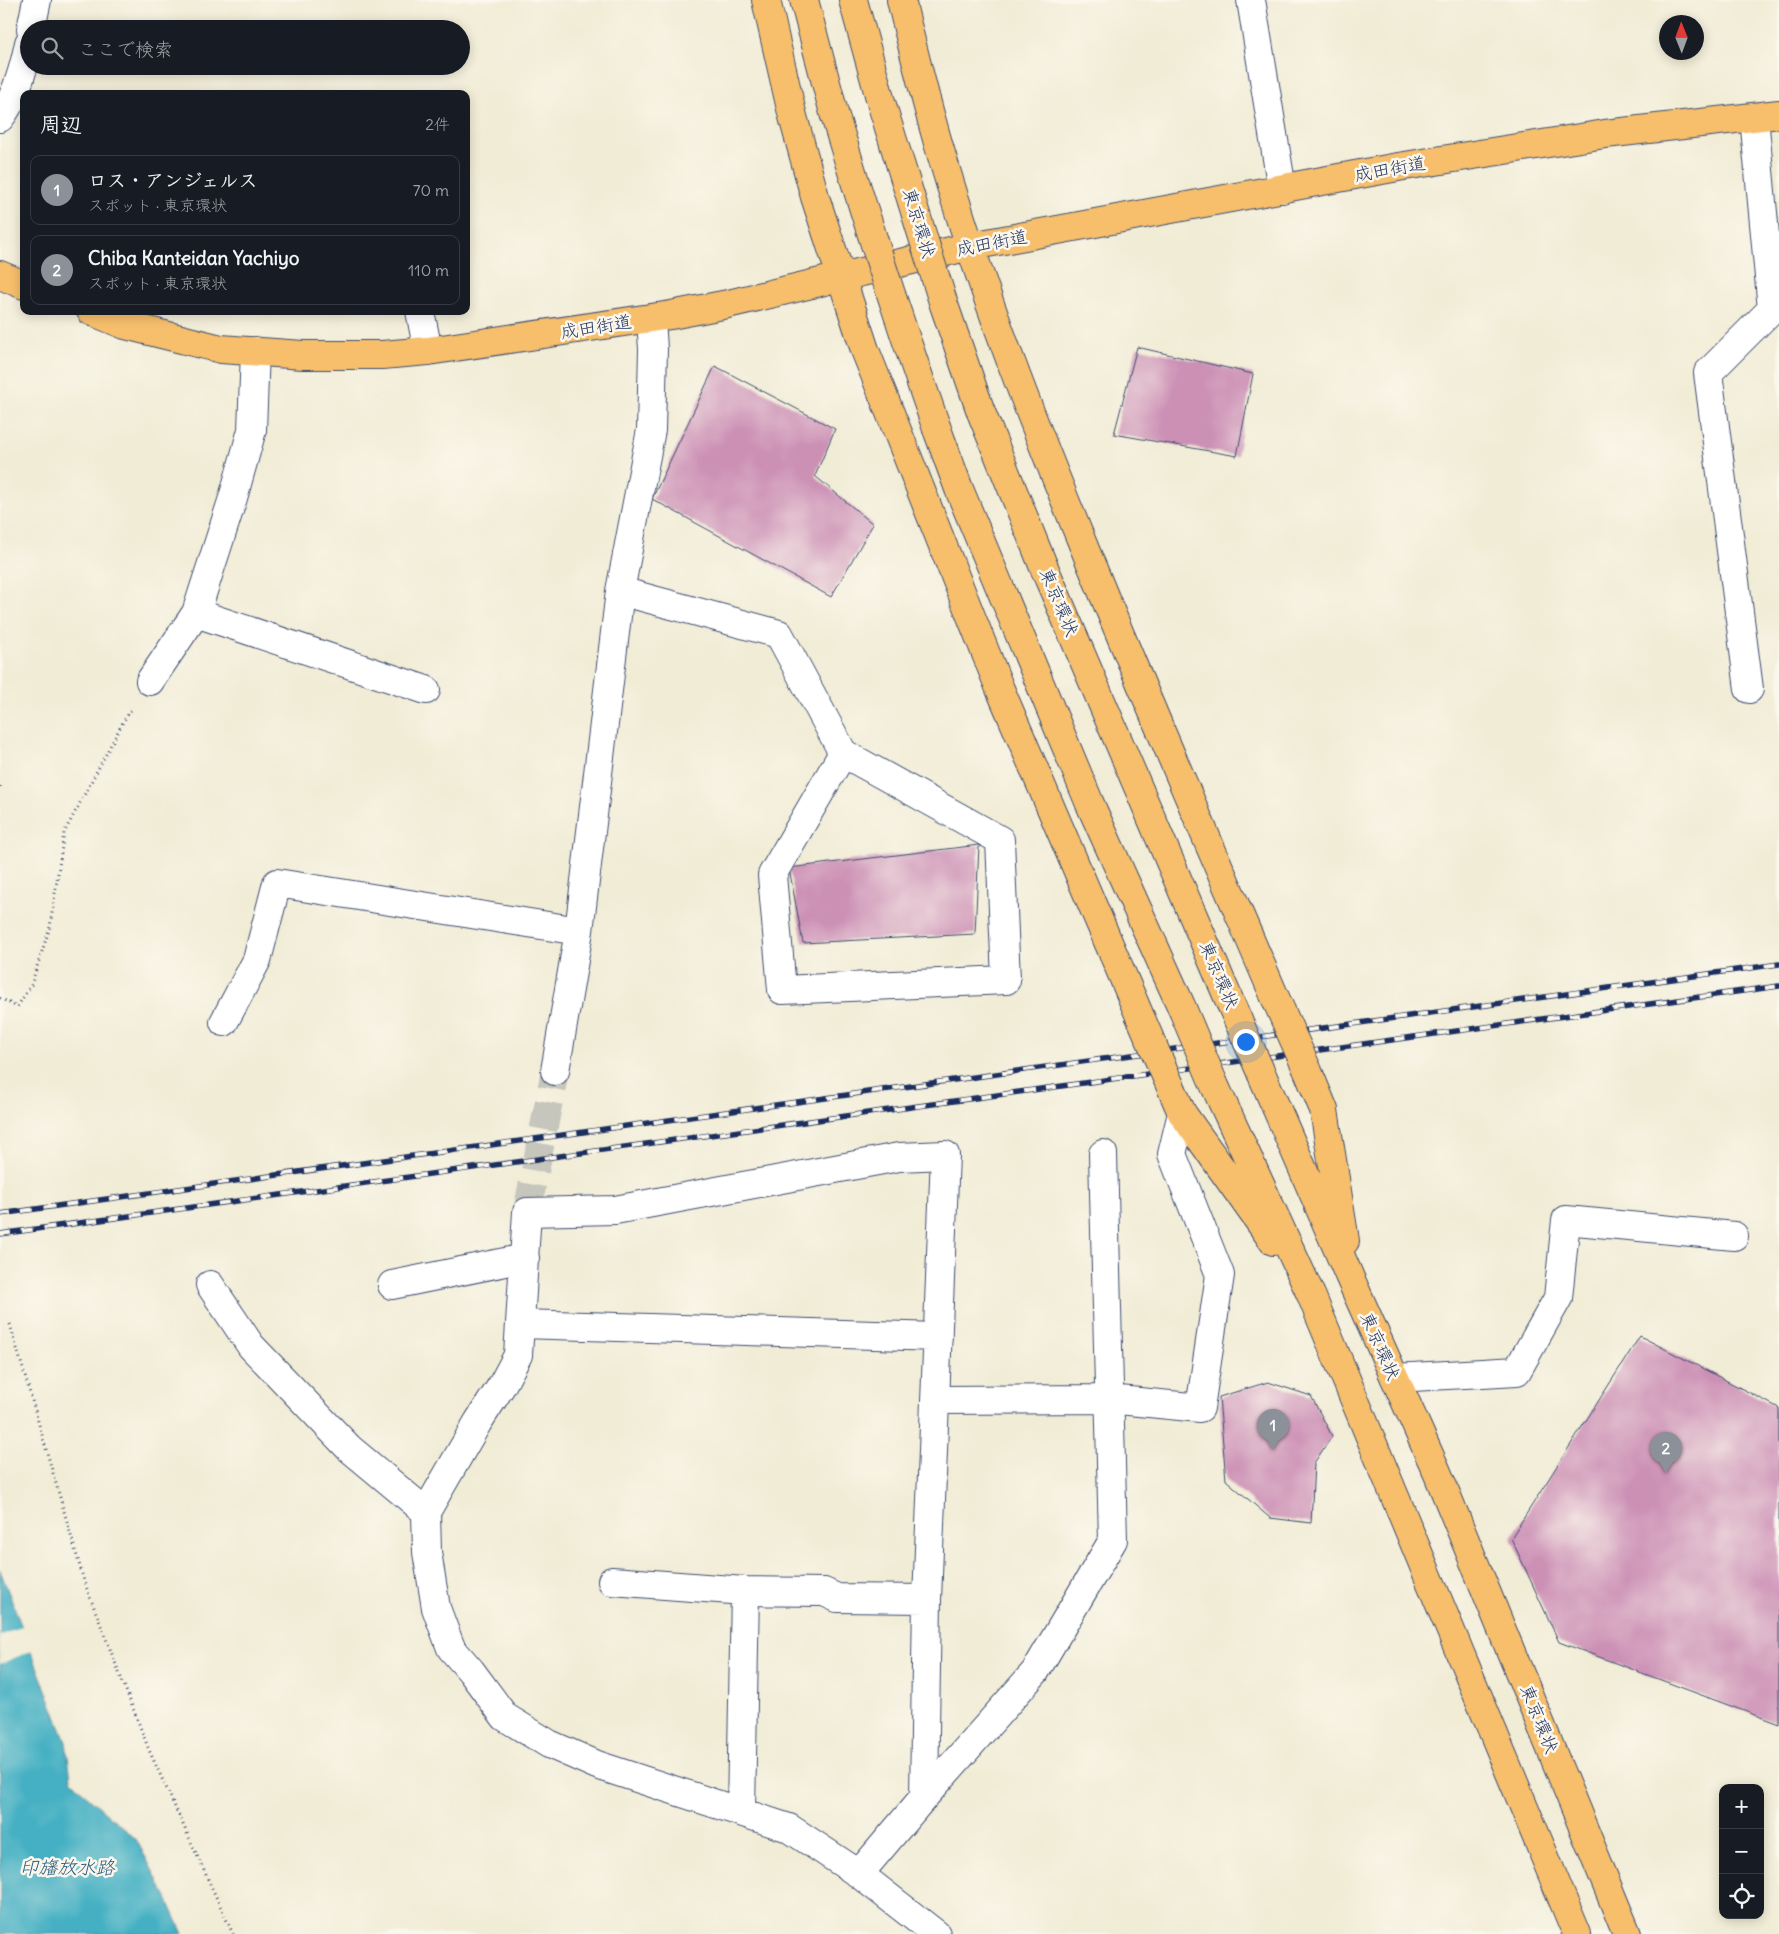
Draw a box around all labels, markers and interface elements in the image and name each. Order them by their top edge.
north arrow [1659,15,1704,60]
search box [20,20,470,75]
icon: search [38,34,66,62]
text: ここで検索 [78,37,173,61]
text: 周辺 [40,111,82,138]
text: 2件 [425,114,450,134]
street label: 成田街道 [1352,151,1427,186]
text: ロス・アンジェルス [88,168,257,192]
text: 1 [54,180,60,200]
text: 70 m [413,180,449,200]
street label: 東京環状 [898,185,941,261]
text: スポット · 東京環状 [88,195,227,215]
street label: 成田街道 [954,224,1029,261]
text: Chiba Kanteidan Yachiyo [88,246,299,270]
text: 2 [53,260,61,280]
text: 110 m [408,260,449,280]
text: スポット · 東京環状 [88,273,227,293]
street label: 成田街道 [559,310,633,343]
street label: 東京環状 [1035,564,1084,639]
street label: 東京環状 [1195,937,1244,1012]
your location [1233,1029,1259,1055]
street label: 東京環状 [1355,1308,1406,1383]
pin: 1 [1257,1409,1289,1450]
pin: 2 [1650,1432,1682,1473]
street label: 東京環状 [1515,1681,1564,1756]
map controls [1719,1784,1764,1919]
button: + [1719,1784,1764,1829]
button: − [1719,1829,1764,1874]
water label: 印旛放水路 [19,1855,115,1879]
button: locate [1719,1874,1764,1919]

